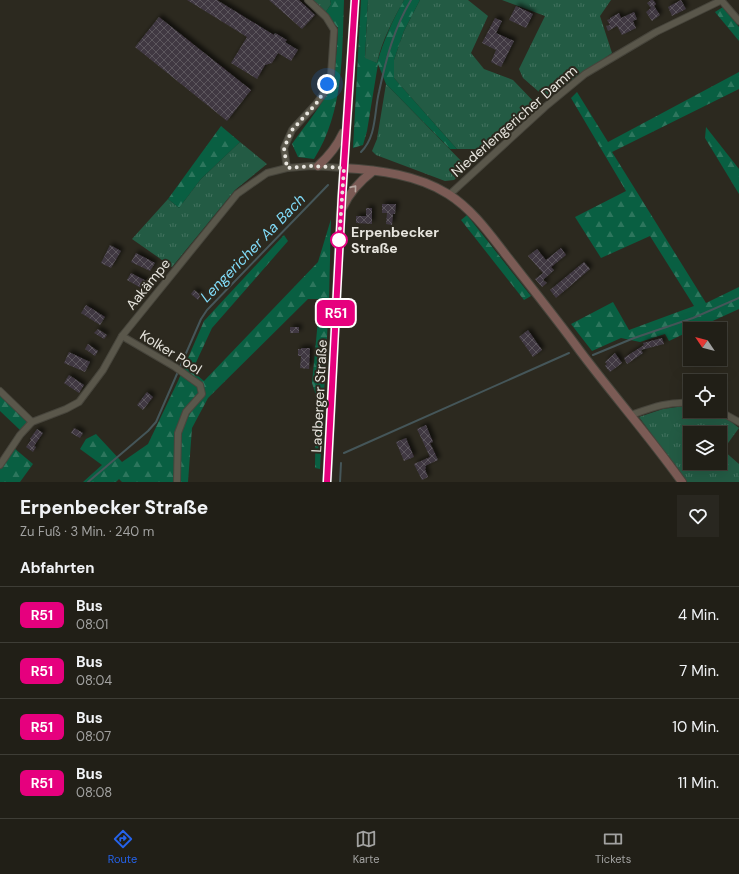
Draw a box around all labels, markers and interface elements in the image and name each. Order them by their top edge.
street label: Niederlengericher Damm [447,61,581,181]
your location [317,74,337,94]
one-way arrow [350,186,357,193]
water label: Lengericher Aa Bach [196,189,310,306]
place label: Erpenbecker Straße [351,223,439,257]
marker: Erpenbecker Straße [330,231,348,249]
street label: Aakämpe [122,255,174,313]
line badge: R51 [313,300,359,326]
text: R51 [325,304,347,322]
north arrow [683,322,727,366]
map controls [683,322,727,470]
street label: Kolker Pool [137,326,205,378]
street label: Ladberger Straße [307,339,331,453]
button: locate [683,374,727,418]
button: layers [683,426,727,470]
text: Erpenbecker Straße [20,495,208,520]
button: heart [677,495,719,537]
text: Zu Fuß · 3 Min. · 240 m [20,523,154,540]
text: Abfahrten [20,558,95,578]
text: Bus [76,596,103,616]
text: 4 Min. [678,605,719,625]
text: R51 [31,606,53,624]
text: 08:01 [76,616,108,633]
text: Bus [76,652,103,672]
text: 7 Min. [679,661,719,681]
text: R51 [31,662,53,680]
text: 08:04 [76,672,112,689]
text: Bus [76,708,103,728]
text: 10 Min. [672,717,719,737]
text: R51 [31,718,53,736]
text: 08:07 [76,728,111,745]
text: Bus [76,764,103,784]
text: 11 Min. [678,773,719,793]
text: R51 [31,774,53,792]
text: 08:08 [76,784,112,801]
tab: Route [108,828,137,866]
tab: Karte [353,828,379,866]
tab: Tickets [595,828,631,866]

